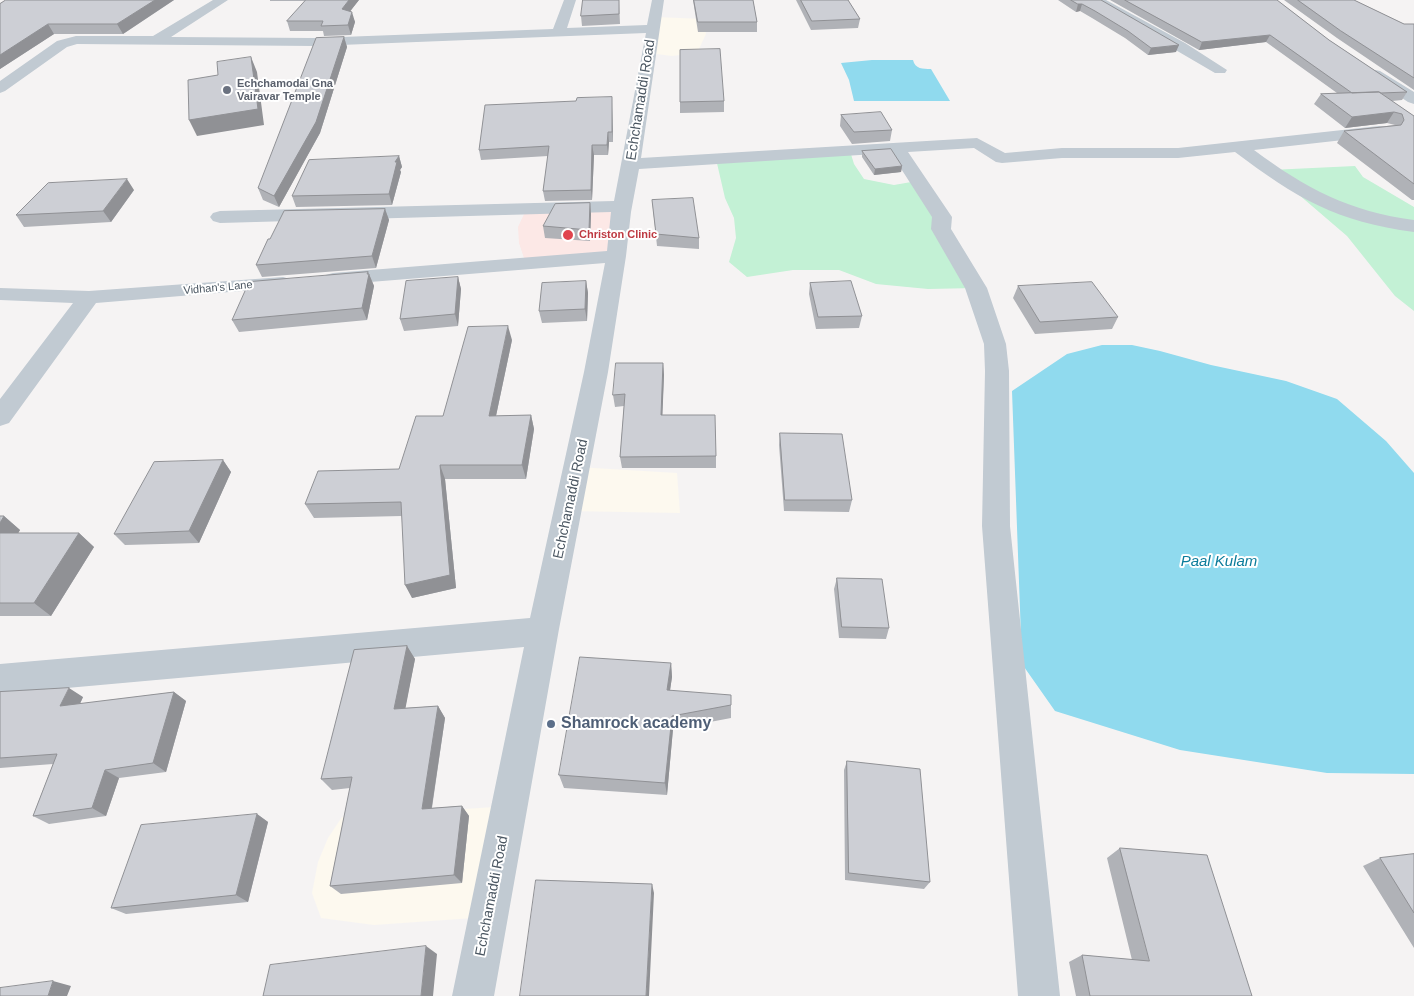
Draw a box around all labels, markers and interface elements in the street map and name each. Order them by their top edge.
street label: Echchamaddi Road [623,38,659,162]
place label: Echchamodai Gna Vairavar Temple [237,77,333,103]
marker: Echchamodai Gna Vairavar Temple [221,84,233,96]
marker: Christon Clinic [561,228,575,242]
place label: Christon Clinic [579,228,657,242]
street label: Vidhan's Lane [183,278,253,298]
street label: Echchamaddi Road [550,437,592,561]
water label: Paal Kulam [1181,553,1257,571]
place label: Shamrock academy [561,714,711,734]
marker: Shamrock academy [545,718,557,730]
street label: Echchamaddi Road [472,834,512,958]

